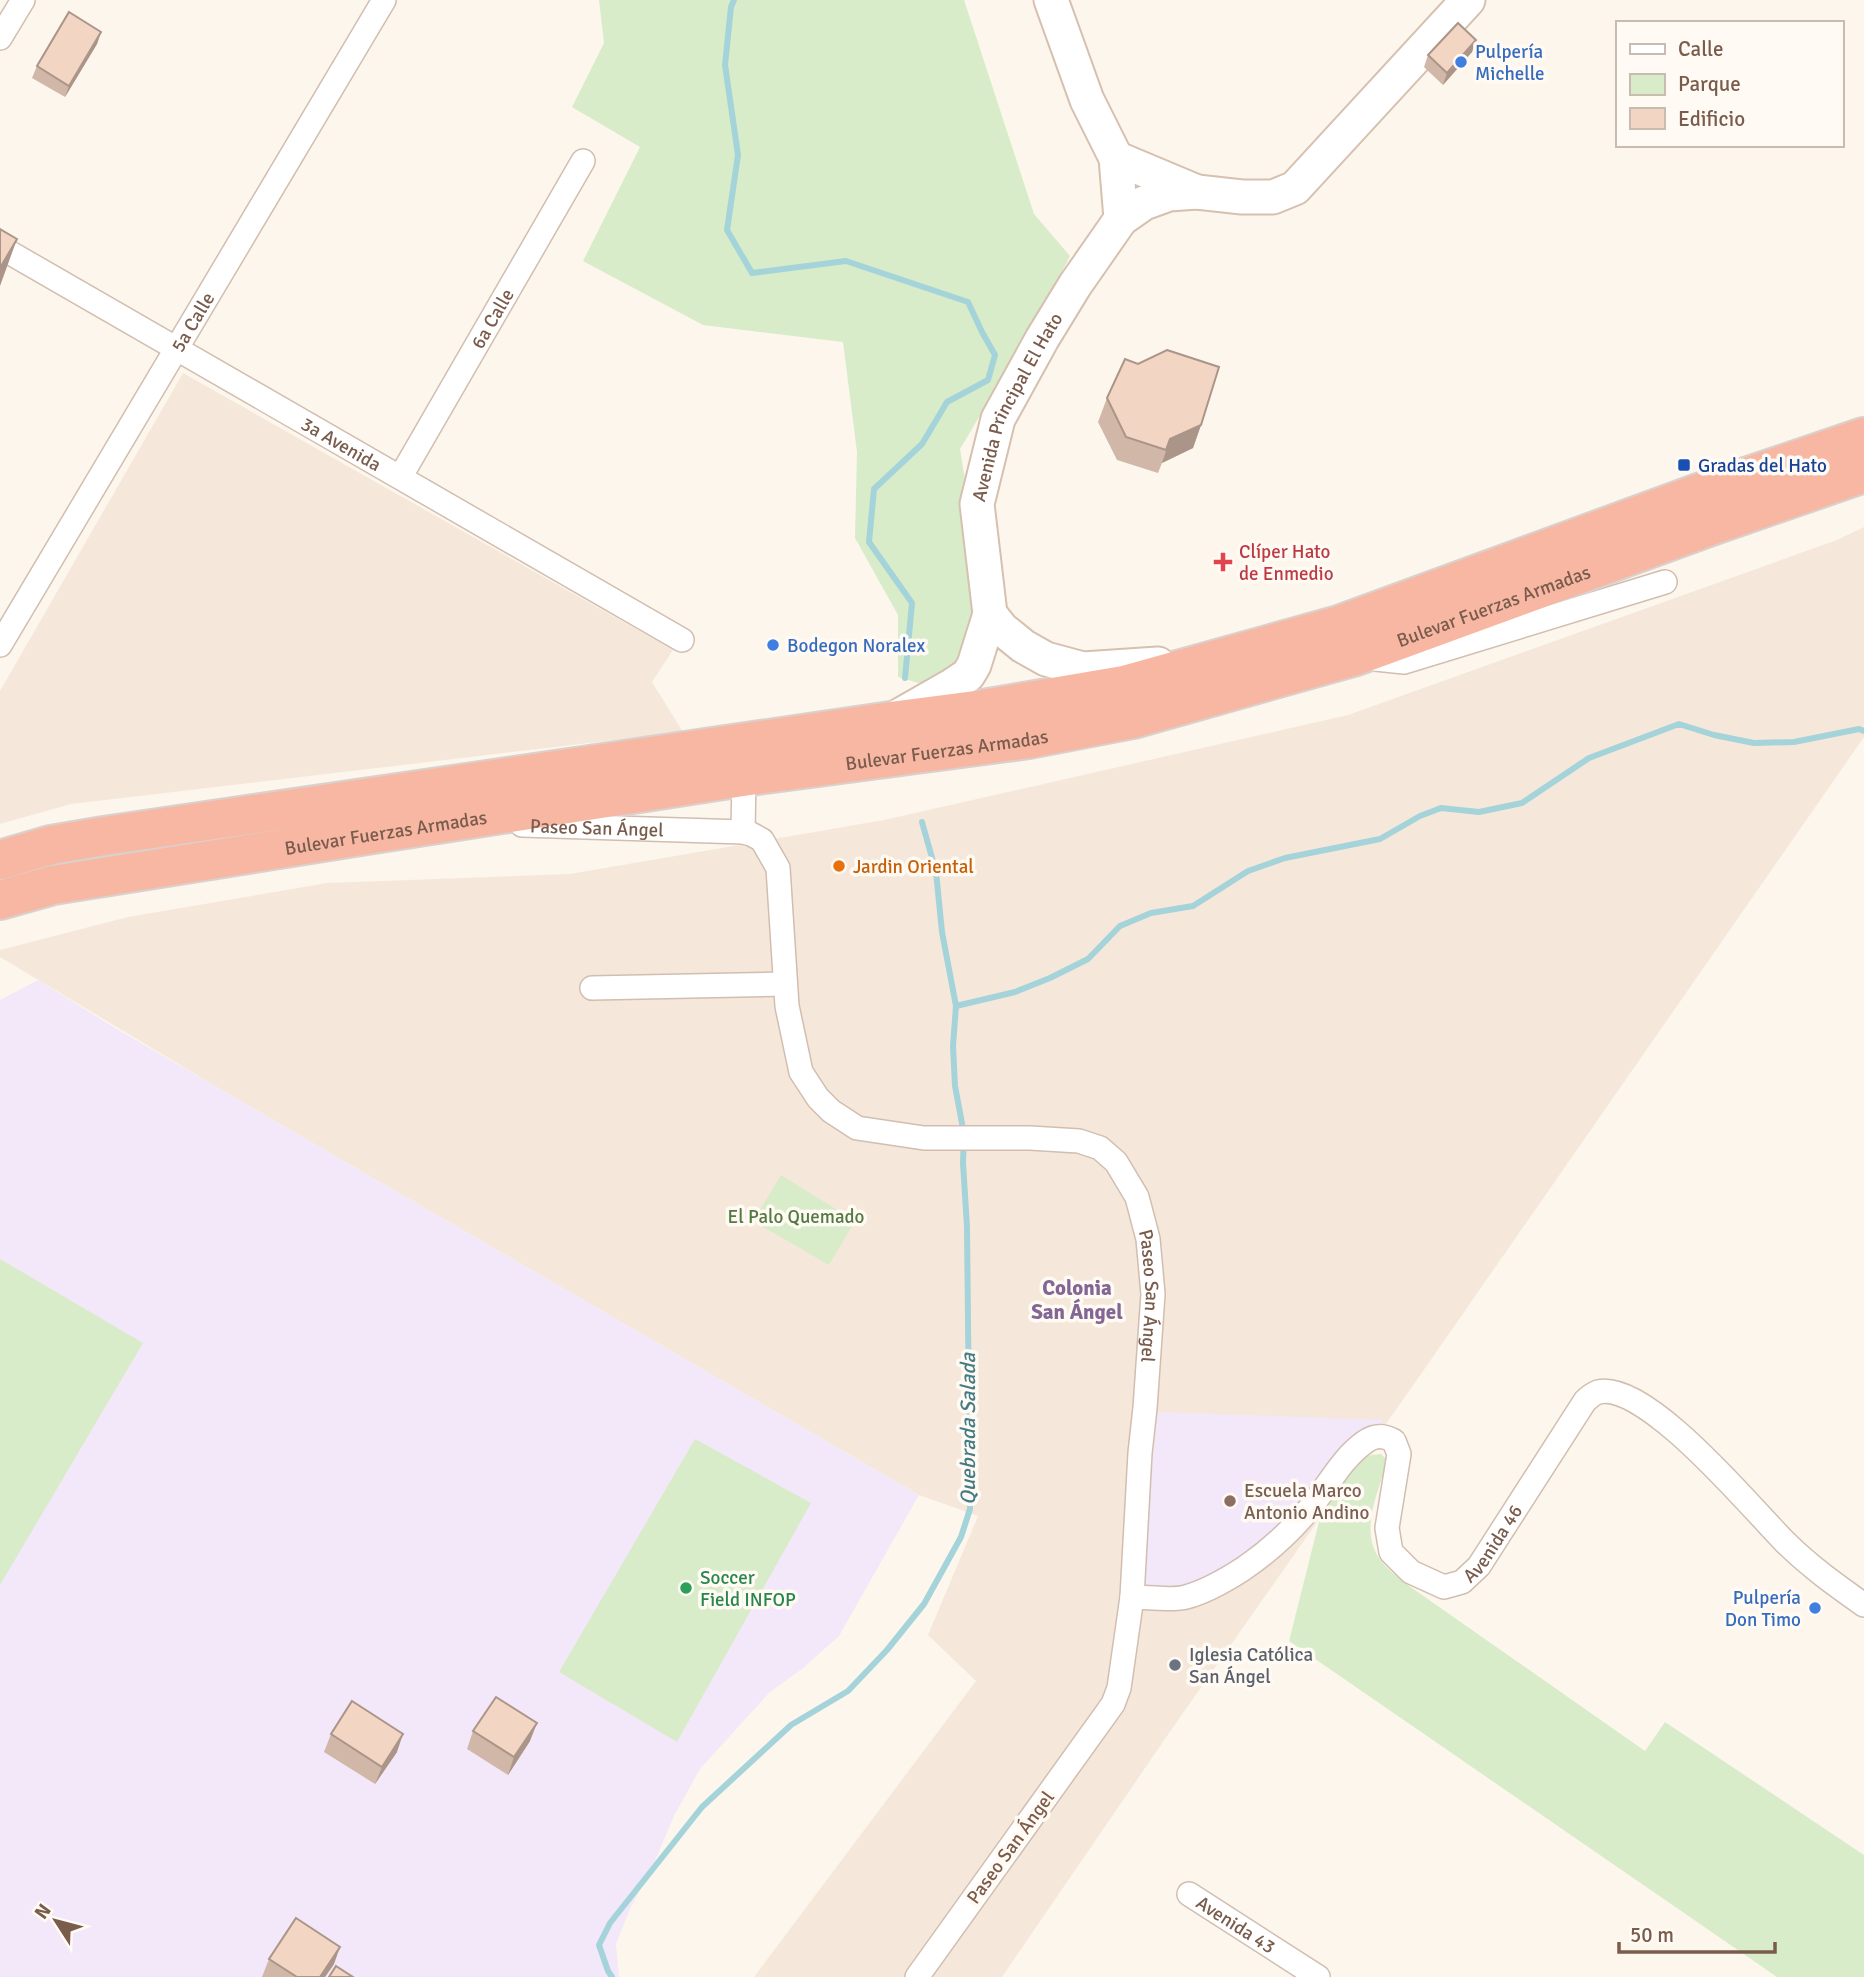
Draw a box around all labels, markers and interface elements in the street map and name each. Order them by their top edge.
legend [1616,21,1843,147]
text: Calle [1678,36,1724,62]
place label: Pulpería Michelle [1475,40,1545,86]
marker: Pulpería Michelle [1453,54,1469,70]
text: Parque [1678,71,1741,97]
text: Edificio [1678,106,1745,132]
street label: 6a Calle [466,285,520,353]
street label: 5a Calle [166,288,220,357]
street label: Avenida Principal El Hato [967,308,1068,504]
street label: 3a Avenida [297,412,385,477]
place label: Gradas del Hato [1698,454,1827,478]
marker: Gradas del Hato [1676,457,1692,473]
place label: Clíper Hato de Enmedio [1239,540,1334,586]
marker: Clíper Hato de Enmedio [1213,552,1233,572]
street label: Bulevar Fuerzas Armadas [1394,560,1594,653]
place label: Bodegon Noralex [787,634,926,658]
marker: Bodegon Noralex [765,637,781,653]
street label: Bulevar Fuerzas Armadas [844,725,1050,776]
street label: Bulevar Fuerzas Armadas [283,806,489,861]
street label: Paseo San Ángel [530,814,664,842]
place label: Jardin Oriental [853,855,974,879]
marker: Jardin Oriental [831,858,847,874]
park label: El Palo Quemado [728,1205,865,1229]
street label: Paseo San Ángel [1133,1227,1164,1363]
district label: Colonia San Ángel [1031,1275,1123,1325]
water label: Quebrada Salada [955,1352,981,1505]
place label: Escuela Marco Antonio Andino [1244,1479,1369,1525]
marker: Escuela Marco Antonio Andino [1222,1493,1238,1509]
street label: Avenida 46 [1458,1500,1528,1588]
place label: Soccer Field INFOP [700,1566,796,1612]
marker: Soccer Field INFOP [678,1580,694,1596]
place label: Pulpería Don Timo [1725,1586,1801,1632]
marker: Pulpería Don Timo [1807,1600,1823,1616]
place label: Iglesia Católica San Ángel [1189,1643,1313,1689]
marker: Iglesia Católica San Ángel [1167,1657,1183,1673]
street label: Paseo San Ángel [962,1786,1060,1909]
north arrow [21,1886,91,1956]
street label: Avenida 43 [1192,1891,1280,1959]
text: N [29,1899,57,1924]
scale bar [1619,1910,1775,1954]
text: 50 m [1630,1922,1674,1948]

